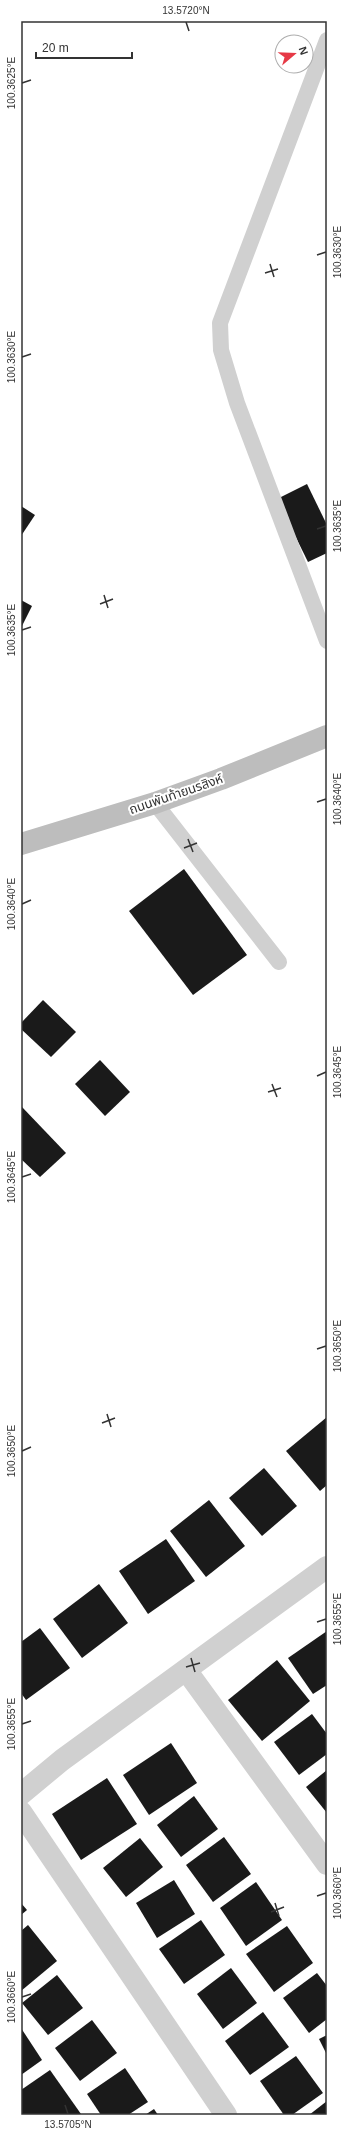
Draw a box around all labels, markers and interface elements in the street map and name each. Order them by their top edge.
text: 13.5720°N [162,5,210,16]
scale bar [36,34,132,60]
north arrow [274,34,314,74]
text: 20 m [42,41,69,55]
text: N [296,45,310,57]
text: 100.3625°E [6,56,17,109]
text: 100.3630°E [332,225,343,278]
text: 100.3630°E [6,330,17,383]
text: 100.3635°E [332,499,343,552]
text: 100.3635°E [6,603,17,656]
street label: ถนนพันท้ายนรสิงห์ [127,771,225,817]
text: 100.3640°E [332,772,343,825]
text: 100.3640°E [6,877,17,930]
text: 100.3645°E [332,1045,343,1098]
text: 100.3645°E [6,1150,17,1203]
text: 100.3650°E [332,1319,343,1372]
text: 100.3650°E [6,1424,17,1477]
text: 100.3655°E [332,1592,343,1645]
text: 100.3655°E [6,1697,17,1750]
text: 100.3660°E [332,1866,343,1919]
text: 100.3660°E [6,1970,17,2023]
text: 13.5705°N [44,2119,92,2130]

